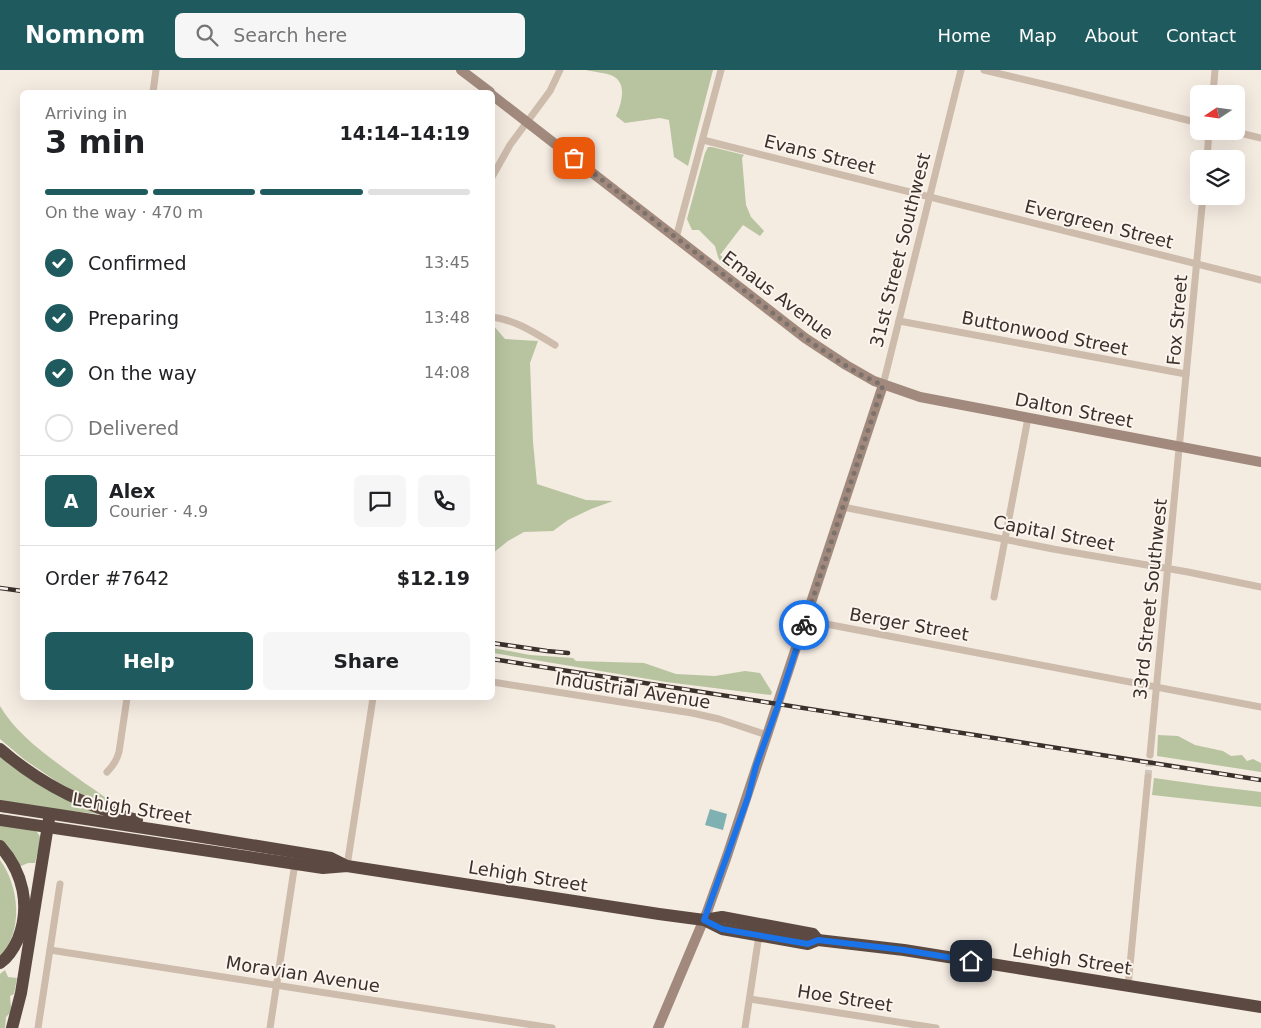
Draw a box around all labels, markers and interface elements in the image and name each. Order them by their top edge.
search box [175,13,525,58]
text: Nomnom [25,21,145,49]
icon: search [193,21,221,49]
text: Search here [233,24,347,46]
text: Home [938,25,991,46]
text: Map [1019,25,1057,46]
text: About [1085,25,1138,46]
text: Contact [1166,25,1236,46]
north arrow [1190,85,1245,140]
map controls [1190,85,1245,205]
text: Arriving in [45,104,127,123]
text: 14:14–14:19 [340,122,470,144]
text: 3 min [45,123,146,161]
street label: Evans Street [762,130,878,178]
pin [553,137,595,179]
icon: bag [560,144,588,172]
street label: 31st Street Southwest [866,150,934,350]
button: layers [1190,150,1245,205]
street label: Evergreen Street [1022,195,1176,253]
text: On the way · 470 m [45,203,203,222]
street label: Emaus Avenue [718,246,838,344]
icon: check [45,249,73,277]
text: Confirmed [88,252,187,274]
text: 13:45 [424,253,470,272]
street label: Fox Street [1163,274,1191,366]
icon: check [45,304,73,332]
text: Preparing [88,307,179,329]
street label: Buttonwood Street [960,307,1130,359]
text: 13:48 [424,308,470,327]
icon: check [45,359,73,387]
text: On the way [88,362,197,384]
text: 14:08 [424,363,470,382]
street label: Dalton Street [1013,388,1135,432]
text: Delivered [88,417,179,439]
button: chat [354,475,406,527]
button: phone [418,475,470,527]
text: Alex [109,480,155,502]
text: A [64,490,78,512]
street label: 33rd Street Southwest [1129,497,1171,701]
text: Courier · 4.9 [109,502,208,521]
street label: Capital Street [991,511,1117,555]
text: Order #7642 [45,567,169,589]
text: $12.19 [397,567,470,589]
courier [779,600,829,650]
street label: Berger Street [848,603,970,645]
icon: bike [790,611,818,639]
button: Help [45,632,253,690]
button: Share [263,632,470,690]
street label: Industrial Avenue [554,667,712,713]
street label: Lehigh Street [71,788,193,828]
street label: Lehigh Street [467,856,589,896]
street label: Lehigh Street [1011,939,1133,979]
pin [950,940,992,982]
icon: home [957,947,985,975]
street label: Moravian Avenue [224,951,382,997]
street label: Hoe Street [796,980,894,1016]

